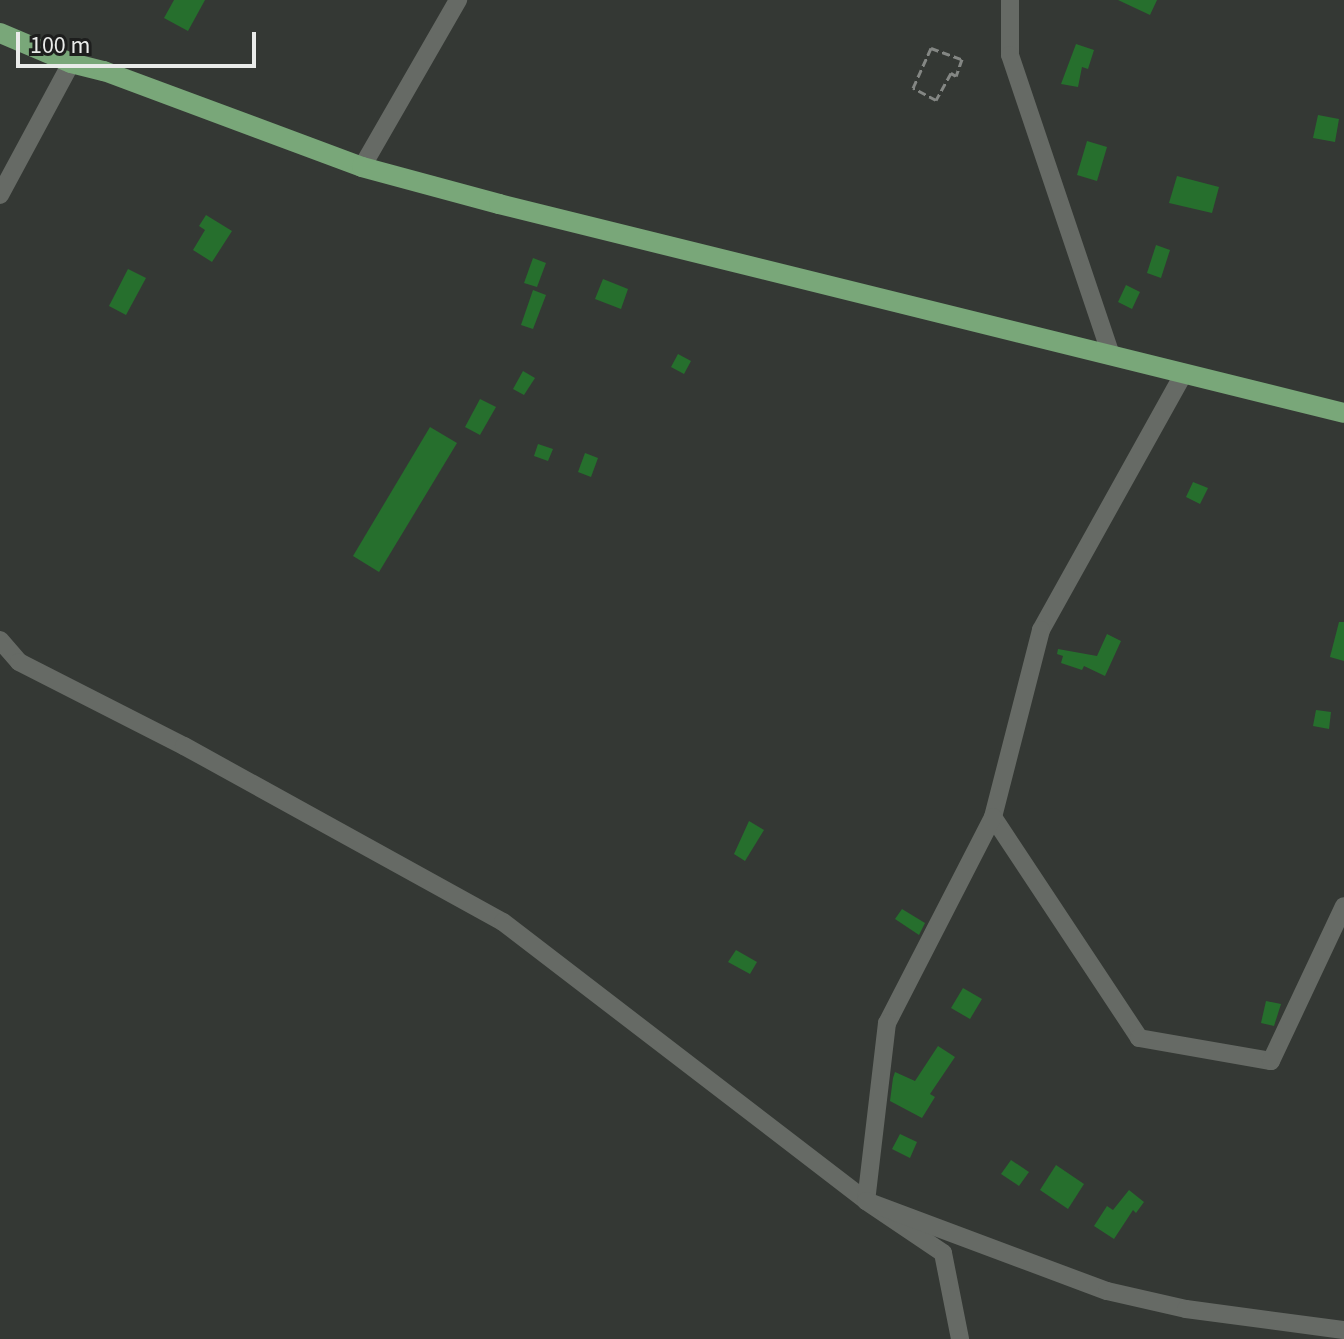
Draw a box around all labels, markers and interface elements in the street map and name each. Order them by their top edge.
scale bar [20,16,260,66]
text: 100 m [30,28,90,63]

